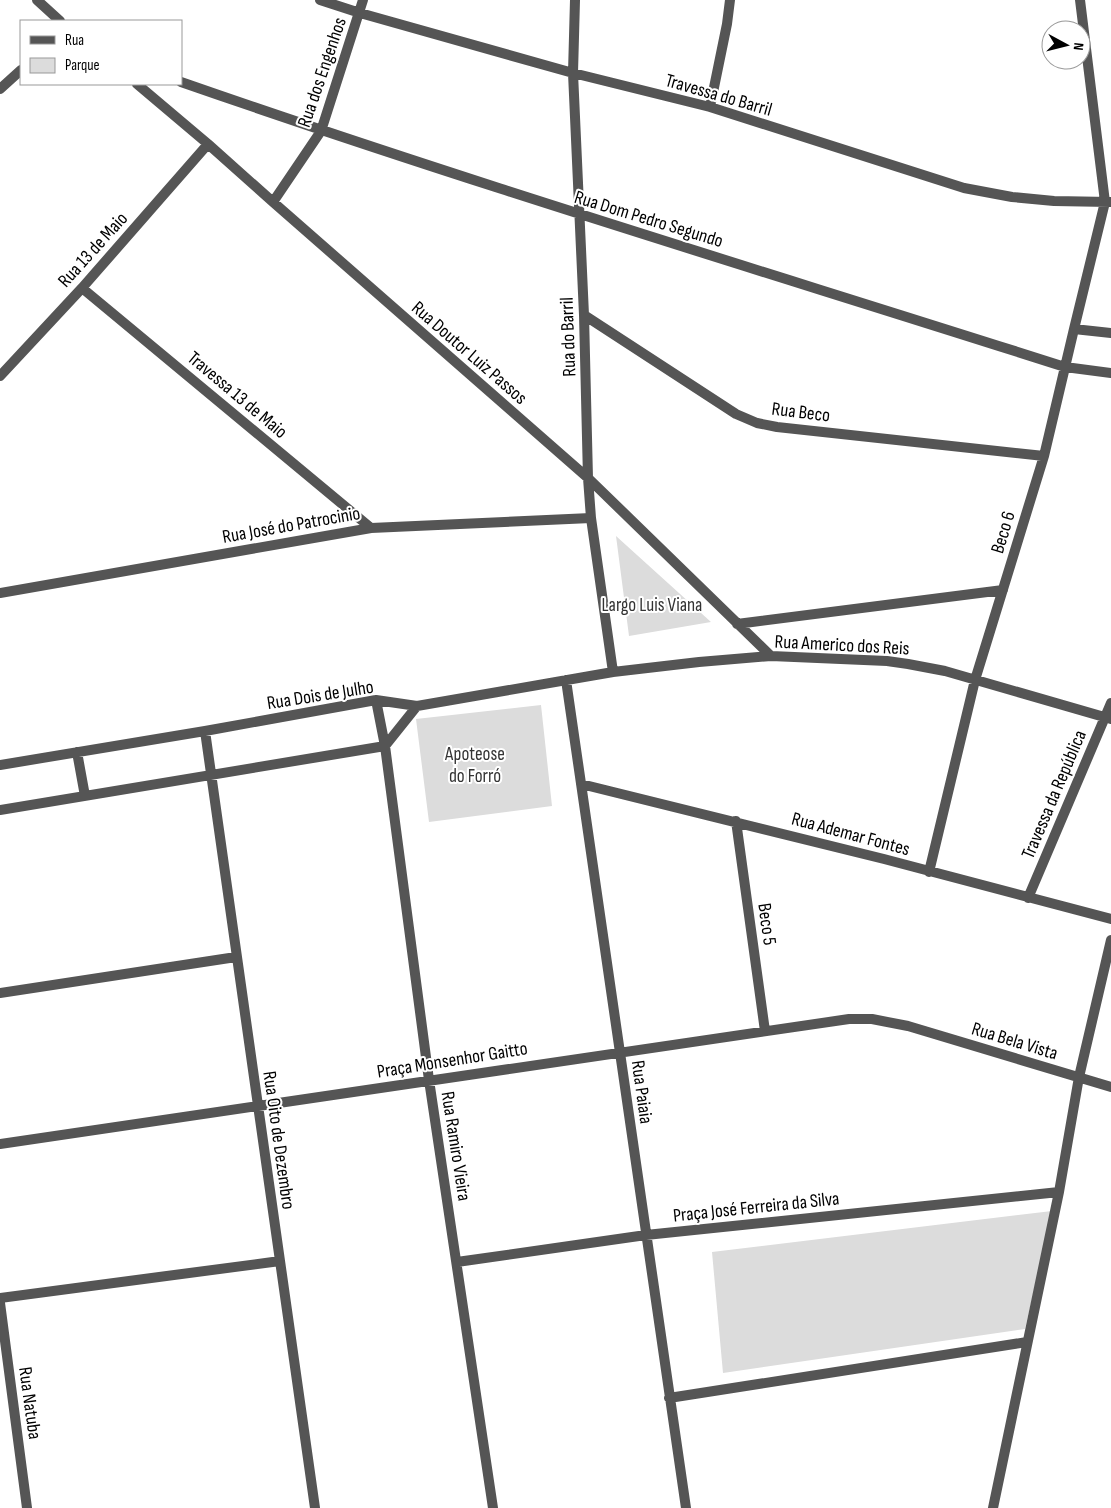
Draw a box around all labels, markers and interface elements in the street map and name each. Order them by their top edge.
street label: Rua dos Engenhos [293,14,352,130]
legend [20,20,182,85]
north arrow [1041,20,1091,70]
text: Rua [65,31,84,50]
text: N [1070,42,1087,51]
text: Parque [65,56,100,75]
street label: Travessa do Barril [663,69,775,122]
street label: Rua Dom Pedro Segundo [571,186,726,253]
street label: Rua 13 de Maio [53,208,133,292]
street label: Rua Doutor Luiz Passos [406,297,532,410]
street label: Rua do Barril [556,297,581,377]
street label: Travessa 13 de Maio [182,347,292,444]
street label: Rua Beco [770,398,831,427]
street label: Rua José do Patrocinio [220,502,362,549]
street label: Beco 6 [986,509,1021,556]
park label: Largo Luis Viana [602,594,702,617]
street label: Rua Americo dos Reis [774,630,910,661]
street label: Rua Dois de Julho [265,676,375,715]
street label: Travessa da República [1017,727,1092,862]
park label: Apoteose do Forró [444,743,505,788]
street label: Rua Ademar Fontes [789,808,913,861]
street label: Beco 5 [752,902,781,947]
street label: Rua Bela Vista [969,1017,1060,1065]
street label: Praça Monsenhor Gaitto [375,1037,529,1084]
street label: Rua Paiaia [626,1059,657,1125]
street label: Rua Oito de Dezembro [257,1070,300,1211]
street label: Rua Ramiro Vieira [436,1090,476,1203]
street label: Praça José Ferreira da Silva [672,1187,840,1228]
street label: Rua Natuba [13,1365,46,1441]

